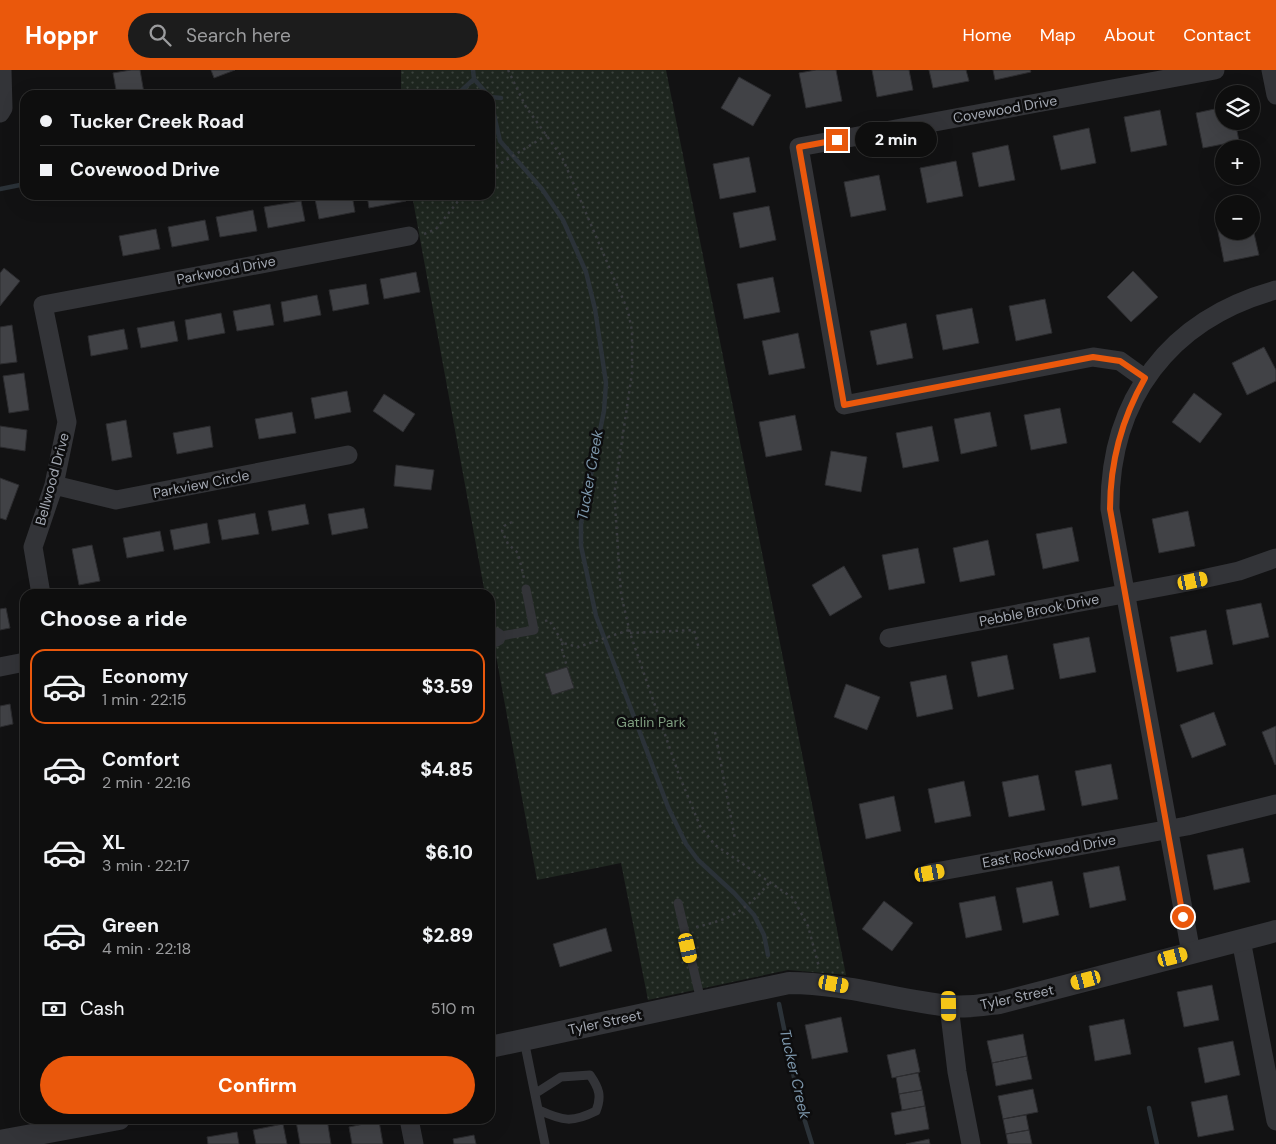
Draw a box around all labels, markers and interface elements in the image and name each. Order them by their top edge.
search box [128,13,478,58]
text: Hoppr [25,20,98,51]
icon: search [146,21,174,49]
text: Search here [186,23,291,48]
text: Home [962,23,1012,47]
text: Map [1040,23,1076,47]
text: About [1104,23,1155,47]
text: Contact [1183,23,1251,47]
map controls [1215,85,1260,240]
button: layers [1215,85,1260,130]
street label: Covewood Drive [952,91,1058,127]
text: Tucker Creek Road [70,109,244,134]
callout: 2 min [854,122,937,158]
route end [826,129,848,151]
text: 2 min [875,129,917,150]
button: + [1215,140,1260,185]
text: Covewood Drive [70,157,220,182]
button: − [1215,195,1260,240]
street label: Parkwood Drive [175,252,277,288]
water label: Tucker Creek [572,428,608,522]
street label: Bellwood Drive [31,431,73,527]
street label: Parkview Circle [151,466,251,502]
car [1176,571,1209,591]
street label: Pebble Brook Drive [977,590,1101,630]
text: Choose a ride [40,604,188,633]
icon: car [42,664,87,709]
text: Economy [102,664,189,689]
text: $3.59 [422,674,473,699]
text: 1 min · 22:15 [102,689,187,710]
park label: Gatlin Park [616,713,686,731]
icon: car [42,747,87,792]
text: Comfort [102,747,180,772]
text: $4.85 [420,757,473,782]
text: 2 min · 22:16 [102,772,191,793]
icon: car [42,830,87,875]
text: XL [102,830,125,855]
street label: East Rockwood Drive [981,830,1117,872]
text: $6.10 [425,840,473,865]
text: 3 min · 22:17 [102,855,190,876]
car [913,863,946,883]
route start [1172,906,1194,928]
icon: car [42,913,87,958]
text: Green [102,913,159,938]
text: $2.89 [422,923,473,948]
car [677,932,698,964]
text: 4 min · 22:18 [102,938,191,959]
car [1156,946,1189,968]
car [1069,969,1102,991]
car [817,974,850,994]
street label: Tyler Street [979,980,1055,1014]
car [941,991,956,1021]
icon: cash [40,995,68,1023]
text: Cash [80,996,124,1021]
text: 510 m [431,998,475,1019]
street label: Tyler Street [567,1005,643,1039]
water label: Tucker Creek [775,1027,815,1121]
button: Confirm [40,1056,475,1114]

